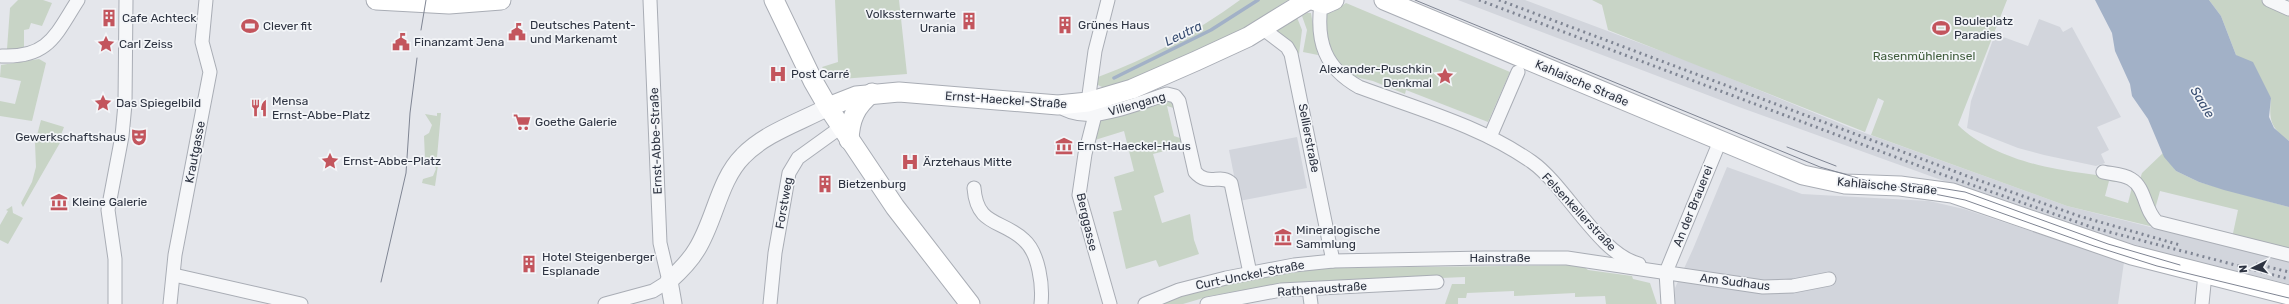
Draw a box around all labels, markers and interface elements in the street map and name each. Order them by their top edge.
place label: Volkssternwarte Urania [865,7,956,35]
building icon: Cafe Achteck [99,8,119,28]
place label: Cafe Achteck [122,11,197,25]
building icon: Volkssternwarte Urania [959,11,979,31]
place label: Bouleplatz Paradies [1954,14,2013,42]
building icon: Grünes Haus [1055,15,1075,35]
sports icon: Clever fit [240,16,260,36]
place label: Deutsches Patent- und Markenamt [530,18,636,46]
place label: Grünes Haus [1078,18,1150,32]
water label: Leutra [1162,18,1205,49]
sports icon: Bouleplatz Paradies [1931,18,1951,38]
place label: Clever fit [263,19,312,33]
public building icon: Deutsches Patent- und Markenamt [507,22,527,42]
public building icon: Finanzamt Jena [391,32,411,52]
place icon: Carl Zeiss [96,34,116,54]
place label: Finanzamt Jena [414,35,504,49]
place label: Carl Zeiss [119,37,173,51]
park label: Rasenmühleninsel [1873,49,1975,63]
street label: Kahlaische Straße [1533,57,1631,109]
place label: Alexander-Puschkin Denkmal [1319,62,1432,90]
hospital icon: Post Carré [768,64,788,84]
place icon: Alexander-Puschkin Denkmal [1435,66,1455,86]
place label: Post Carré [791,67,850,81]
water label: Saale [2187,84,2218,121]
street label: Ernst-Abbe-Straße [647,87,665,195]
street label: Ernst-Haeckel-Straße [945,89,1068,111]
street label: Villengang [1107,89,1167,119]
place icon: Das Spiegelbild [93,93,113,113]
place label: Mensa Ernst-Abbe-Platz [272,94,370,122]
place label: Das Spiegelbild [116,96,201,110]
restaurant icon: Mensa Ernst-Abbe-Platz [249,98,269,118]
street label: Sellierstraße [1295,102,1323,174]
supermarket icon: Goethe Galerie [512,112,532,132]
place label: Goethe Galerie [535,115,617,129]
street label: Krautgasse [182,119,208,184]
theatre icon: Gewerkschaftshaus [129,127,149,147]
place label: Gewerkschaftshaus [15,130,126,144]
museum icon: Ernst-Haeckel-Haus [1054,136,1074,156]
place label: Ernst-Haeckel-Haus [1077,139,1191,153]
place icon: Ernst-Abbe-Platz [320,151,340,171]
hospital icon: Ärztehaus Mitte [900,152,920,172]
place label: Ernst-Abbe-Platz [343,154,441,168]
place label: Ärztehaus Mitte [923,155,1012,169]
street label: An der Brauerei [1670,163,1716,249]
street label: Felsenkellerstraße [1539,170,1619,254]
building icon: Bietzenburg [815,174,835,194]
street label: Kahlaische Straße [1836,175,1938,197]
street label: Forstweg [773,176,795,230]
place label: Bietzenburg [838,177,906,191]
museum icon: Kleine Galerie [49,192,69,212]
street label: Berggasse [1074,192,1101,253]
place label: Kleine Galerie [72,195,148,209]
place label: Mineralogische Sammlung [1296,223,1380,251]
museum icon: Mineralogische Sammlung [1273,227,1293,247]
north arrow [2233,248,2273,288]
place label: Hotel Steigenberger Esplanade [542,250,655,278]
street label: Hainstraße [1469,251,1531,265]
building icon: Hotel Steigenberger Esplanade [519,254,539,274]
street label: Curt-Unckel-Straße [1194,258,1306,292]
text: N [2237,264,2250,273]
street label: Am Sudhaus [1699,271,1771,293]
street label: Rathenaustraße [1277,279,1368,299]

